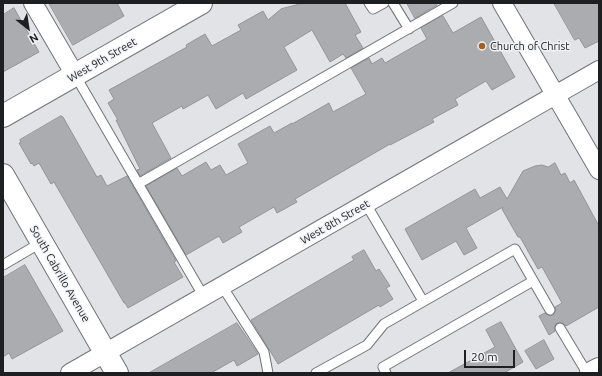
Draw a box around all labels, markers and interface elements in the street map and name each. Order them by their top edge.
north arrow [8,8,48,48]
text: N [27,31,41,46]
street label: West 9th Street [65,35,139,85]
place label: Church of Christ [490,39,569,53]
marker: Church of Christ [477,41,487,51]
street label: West 8th Street [298,197,372,247]
street label: South Cabrillo Avenue [27,223,93,325]
scale bar [466,342,517,368]
text: 20 m [471,350,498,363]

